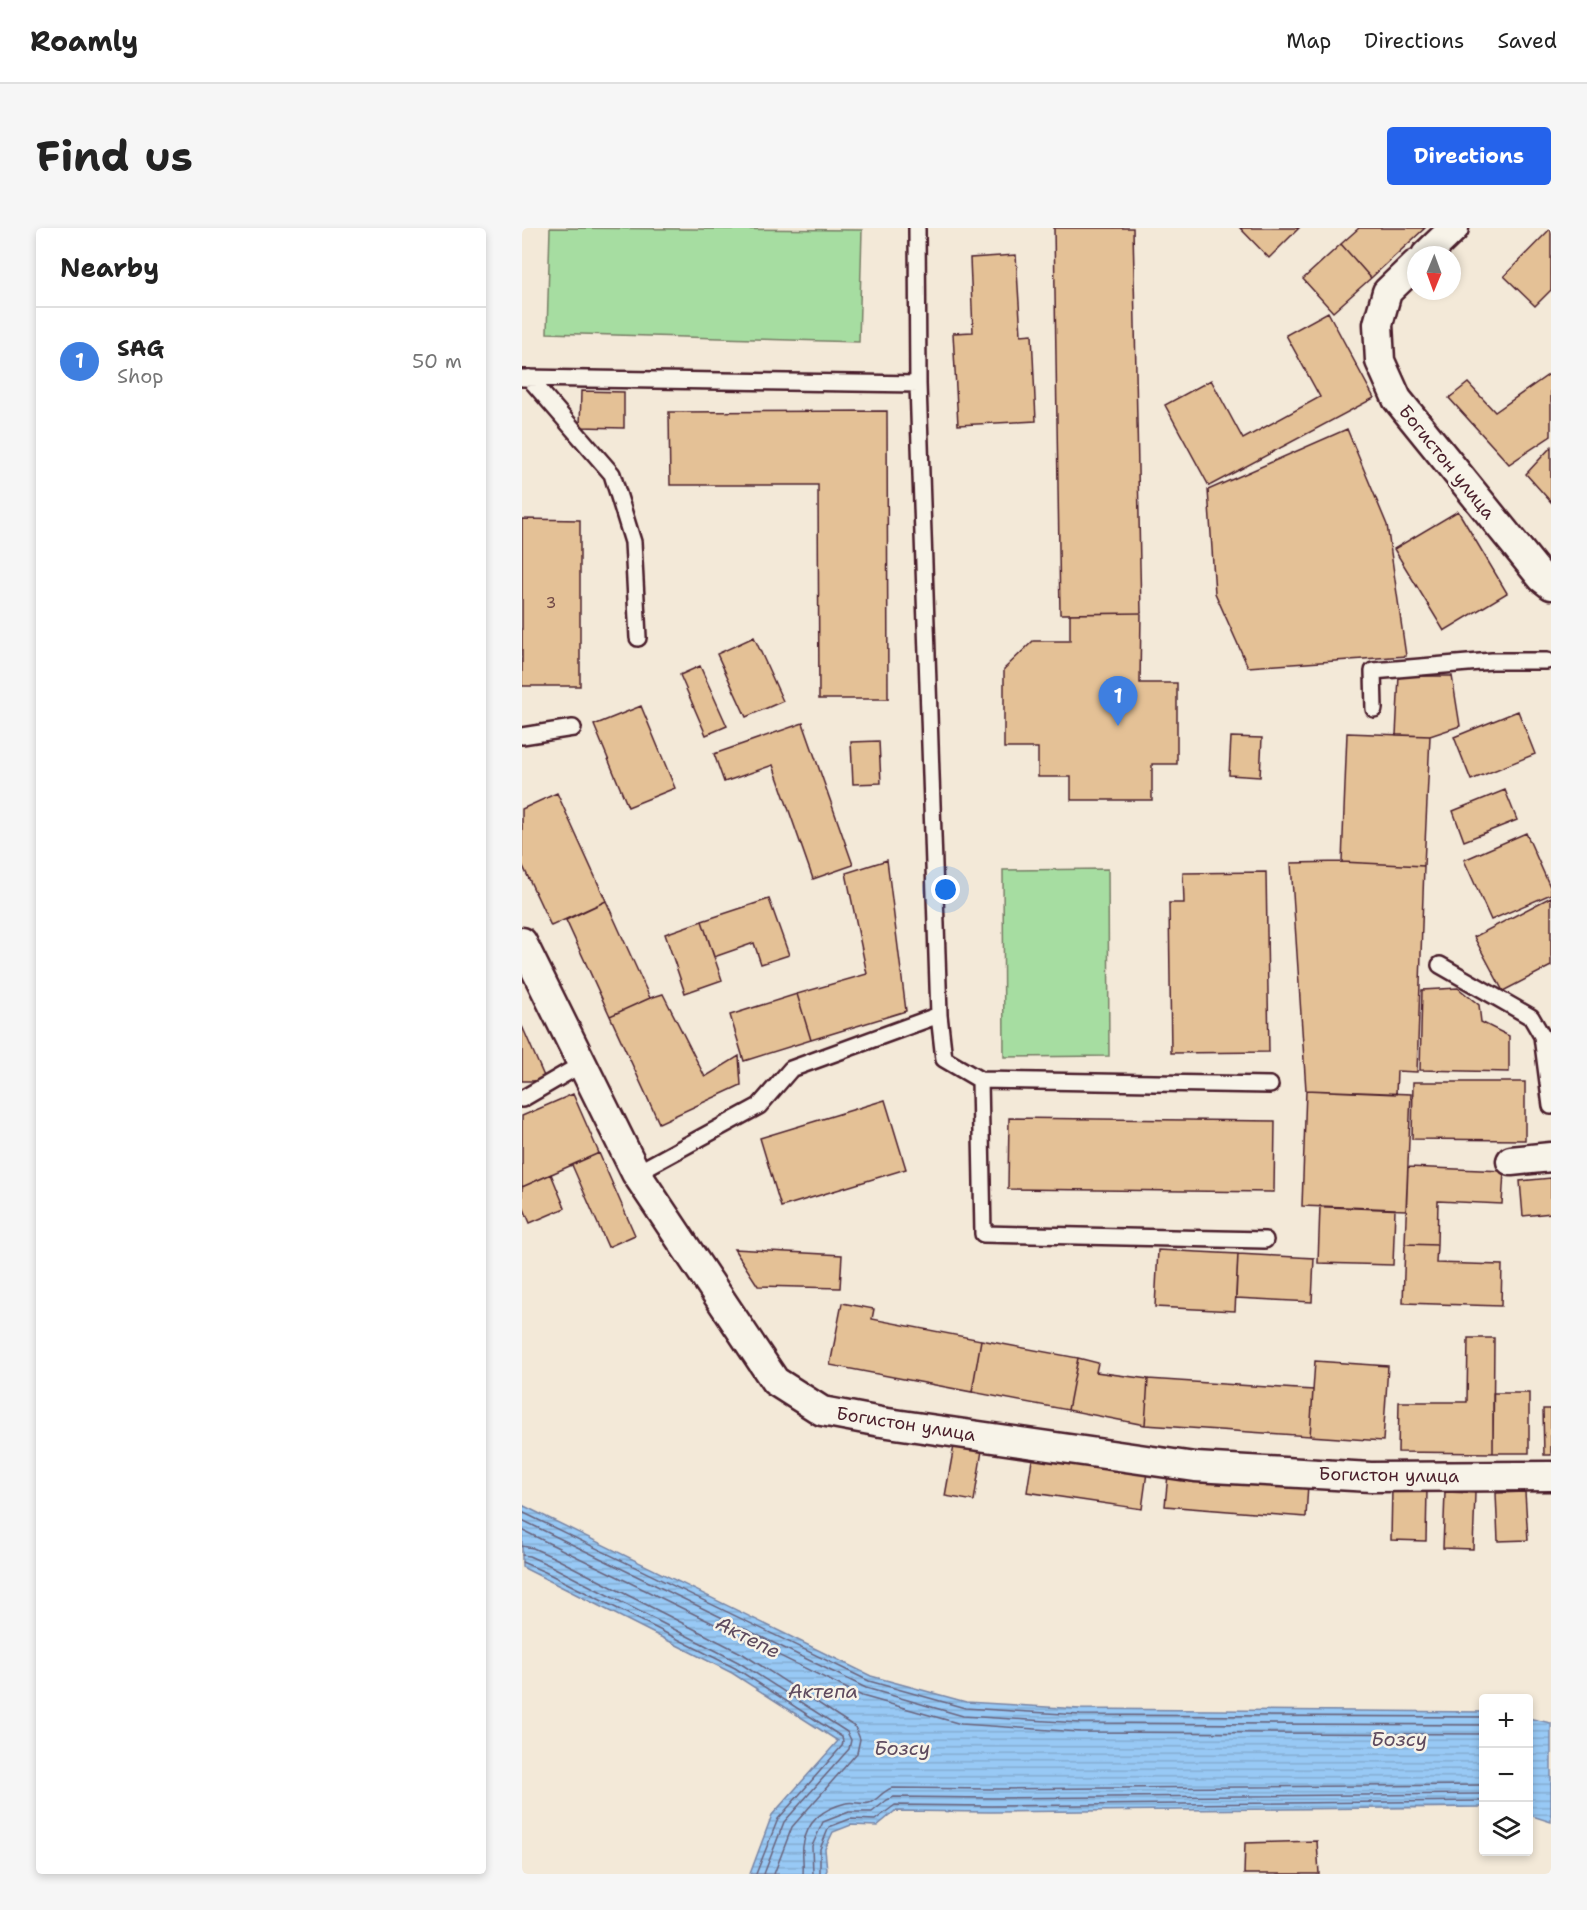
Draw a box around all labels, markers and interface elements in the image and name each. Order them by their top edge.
text: Roamly [30,22,138,60]
text: Map [1286,27,1331,55]
text: Directions [1364,27,1464,55]
text: Saved [1497,27,1557,55]
button: Directions [1387,127,1551,185]
text: Find us [36,128,193,184]
north arrow [1407,246,1461,300]
text: Nearby [60,250,159,285]
text: SAG [117,334,164,363]
text: 1 [75,348,84,374]
text: 50 m [412,348,462,374]
text: Shop [117,363,164,389]
street label: Богистон улица [1393,400,1501,524]
house number: 3 [546,593,556,613]
pin: 1 [1098,676,1138,726]
your location [931,875,960,904]
street label: Богистон улица [835,1401,977,1447]
street label: Богистон улица [1318,1462,1460,1488]
water label: Актепе [711,1610,785,1664]
water label: Актепа [788,1678,858,1704]
map controls [1479,1694,1533,1856]
button: + [1479,1694,1533,1748]
water label: Бозсу [1371,1726,1427,1752]
water label: Бозсу [874,1735,930,1761]
button: − [1479,1748,1533,1802]
button: layers [1479,1802,1533,1856]

